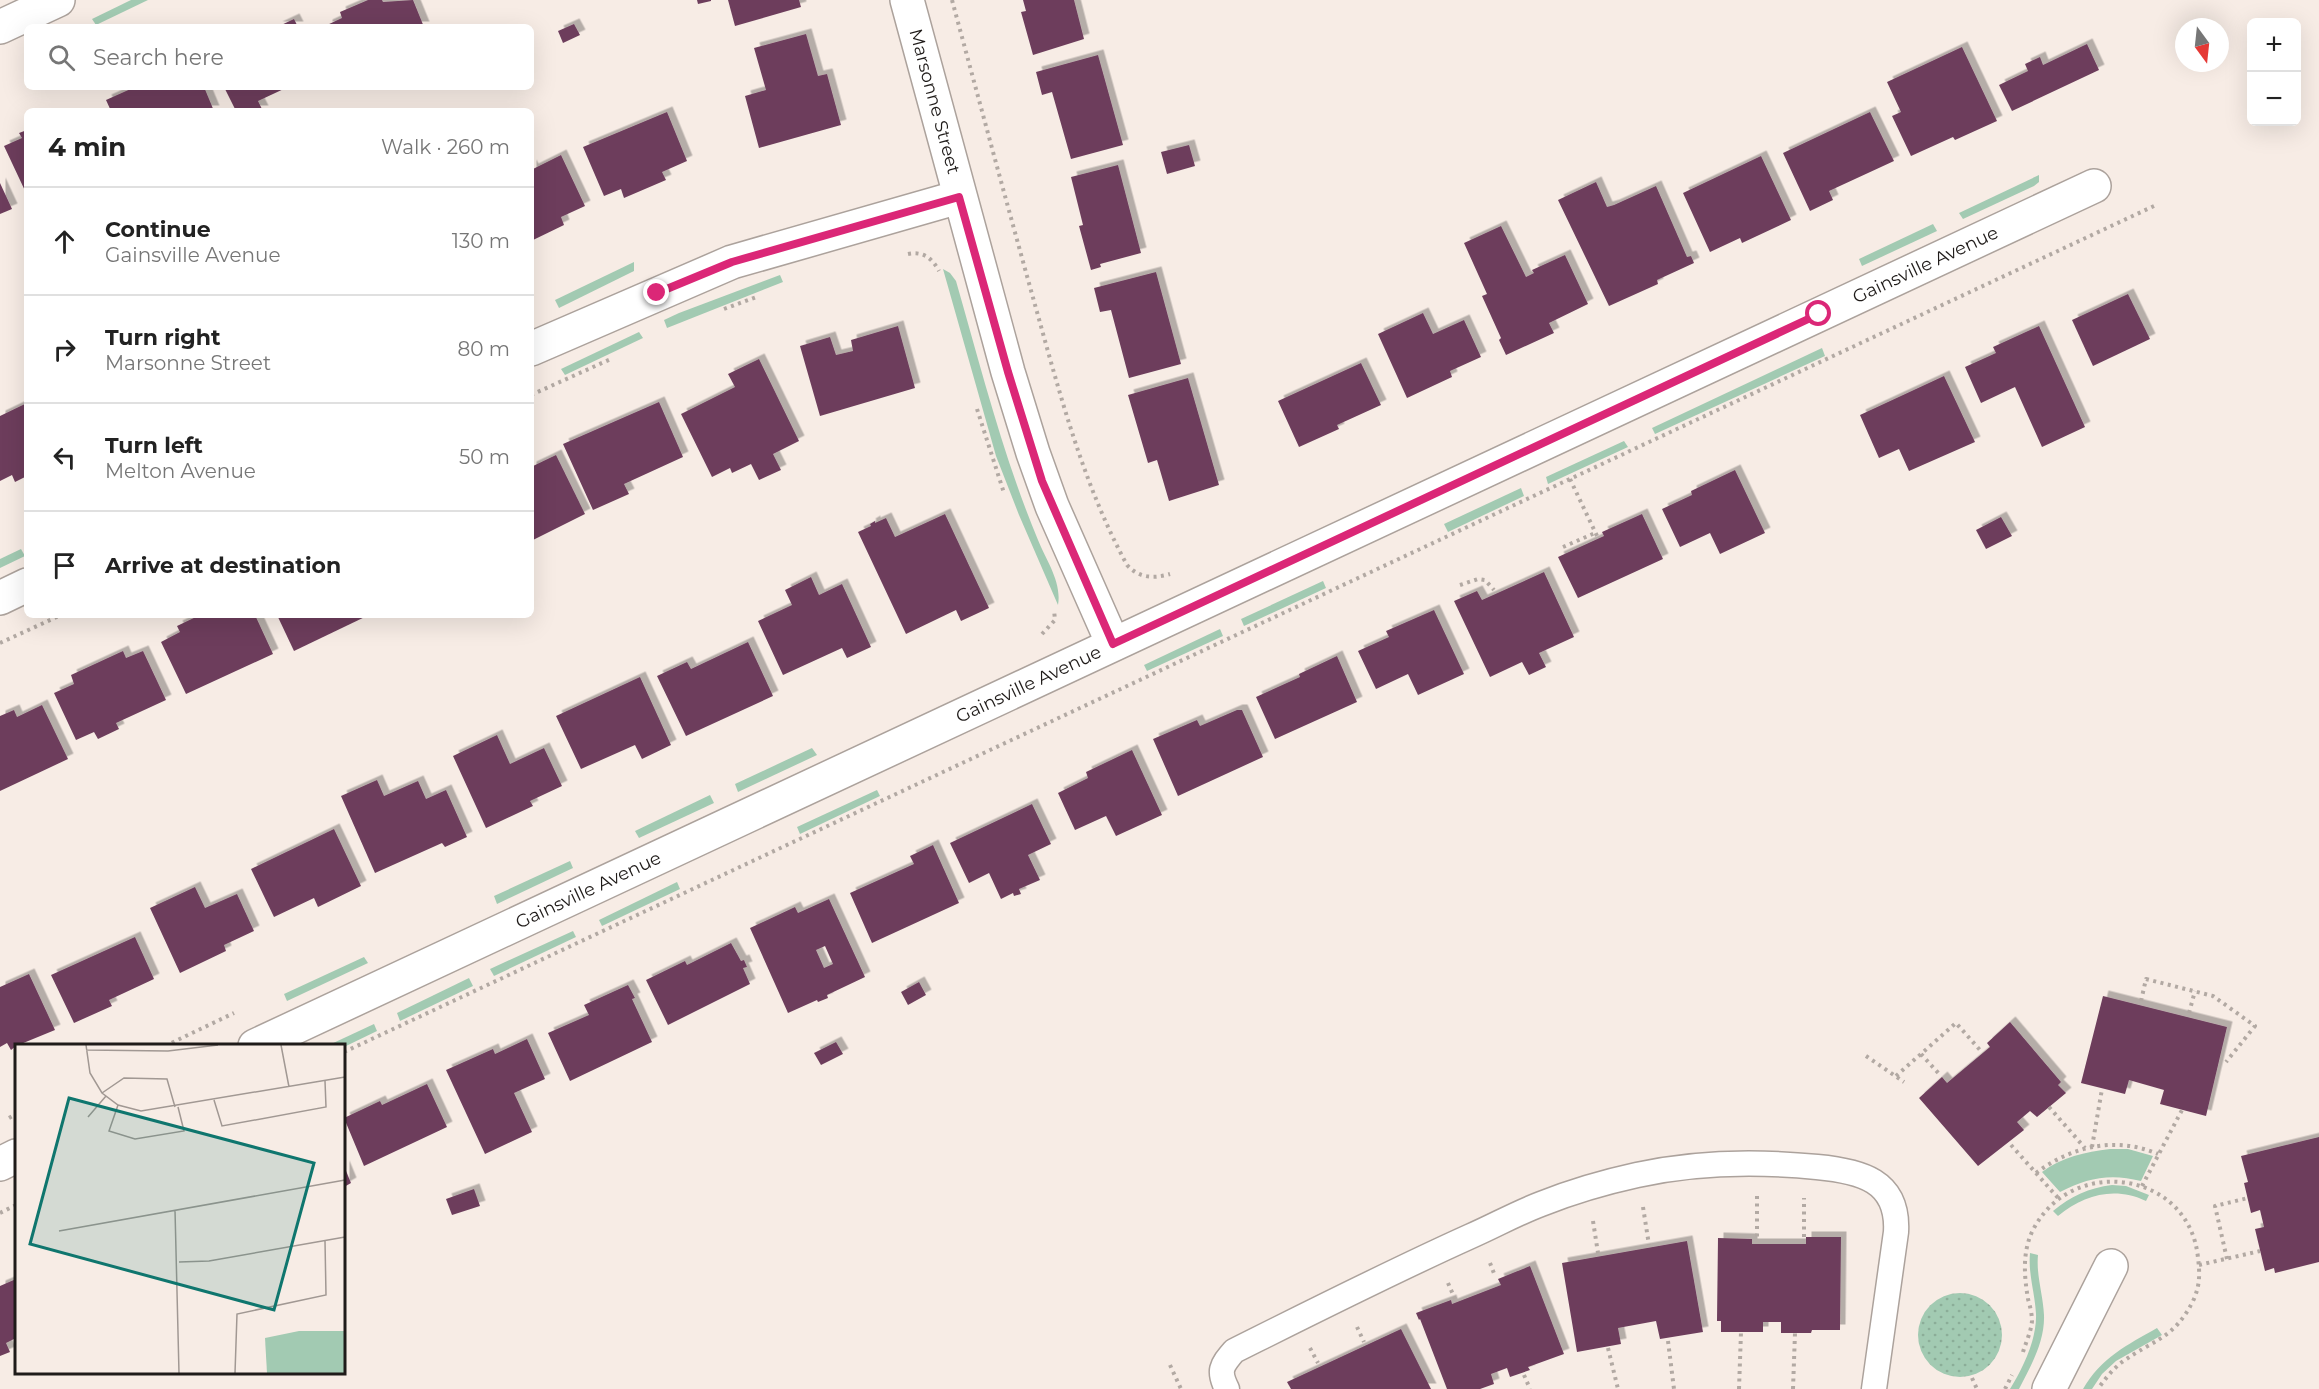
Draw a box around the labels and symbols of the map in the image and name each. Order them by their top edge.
north arrow [2175,18,2229,72]
street label: Marsonne Street [904,26,965,176]
street label: Gainsville Avenue [1849,221,2002,308]
route end [643,279,669,305]
route start [1805,300,1831,326]
street label: Gainsville Avenue [952,641,1105,728]
street label: Gainsville Avenue [512,847,665,934]
inset map [15,1044,345,1374]

